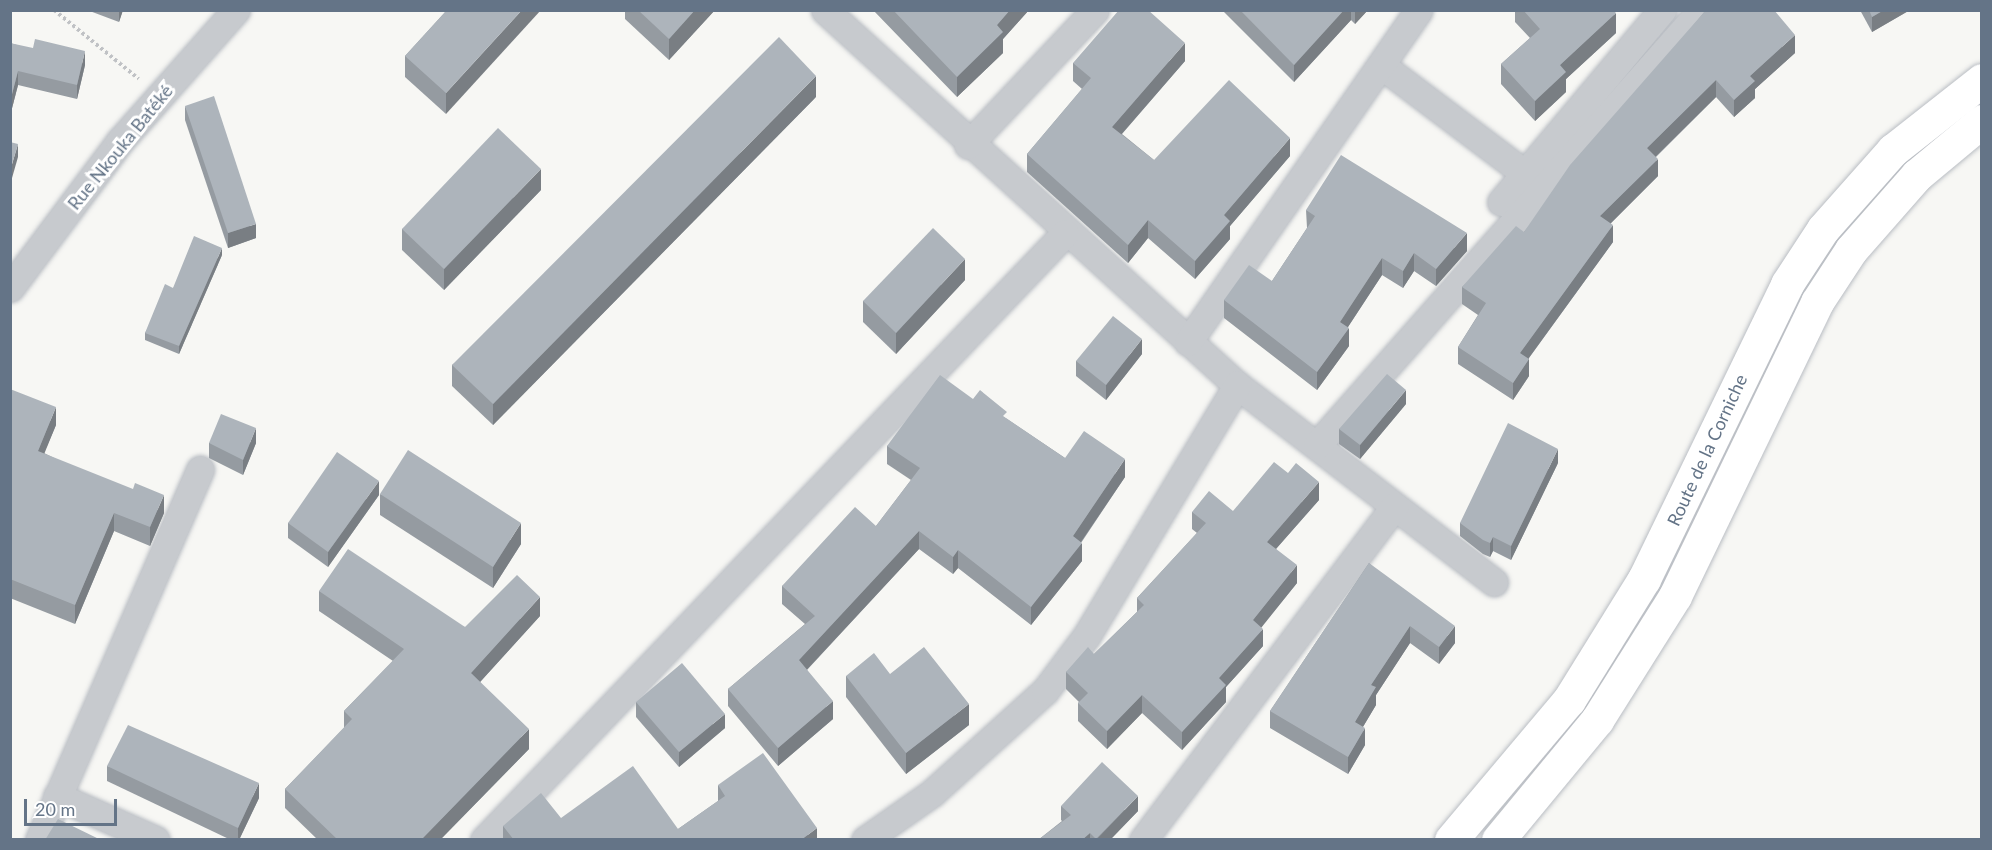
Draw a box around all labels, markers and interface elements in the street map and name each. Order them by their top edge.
street label: Rue Nkouka Batéké [63,80,177,214]
street label: Route de la Corniche [1662,371,1752,529]
scale bar [27,787,120,825]
text: 20 m [35,798,75,820]

